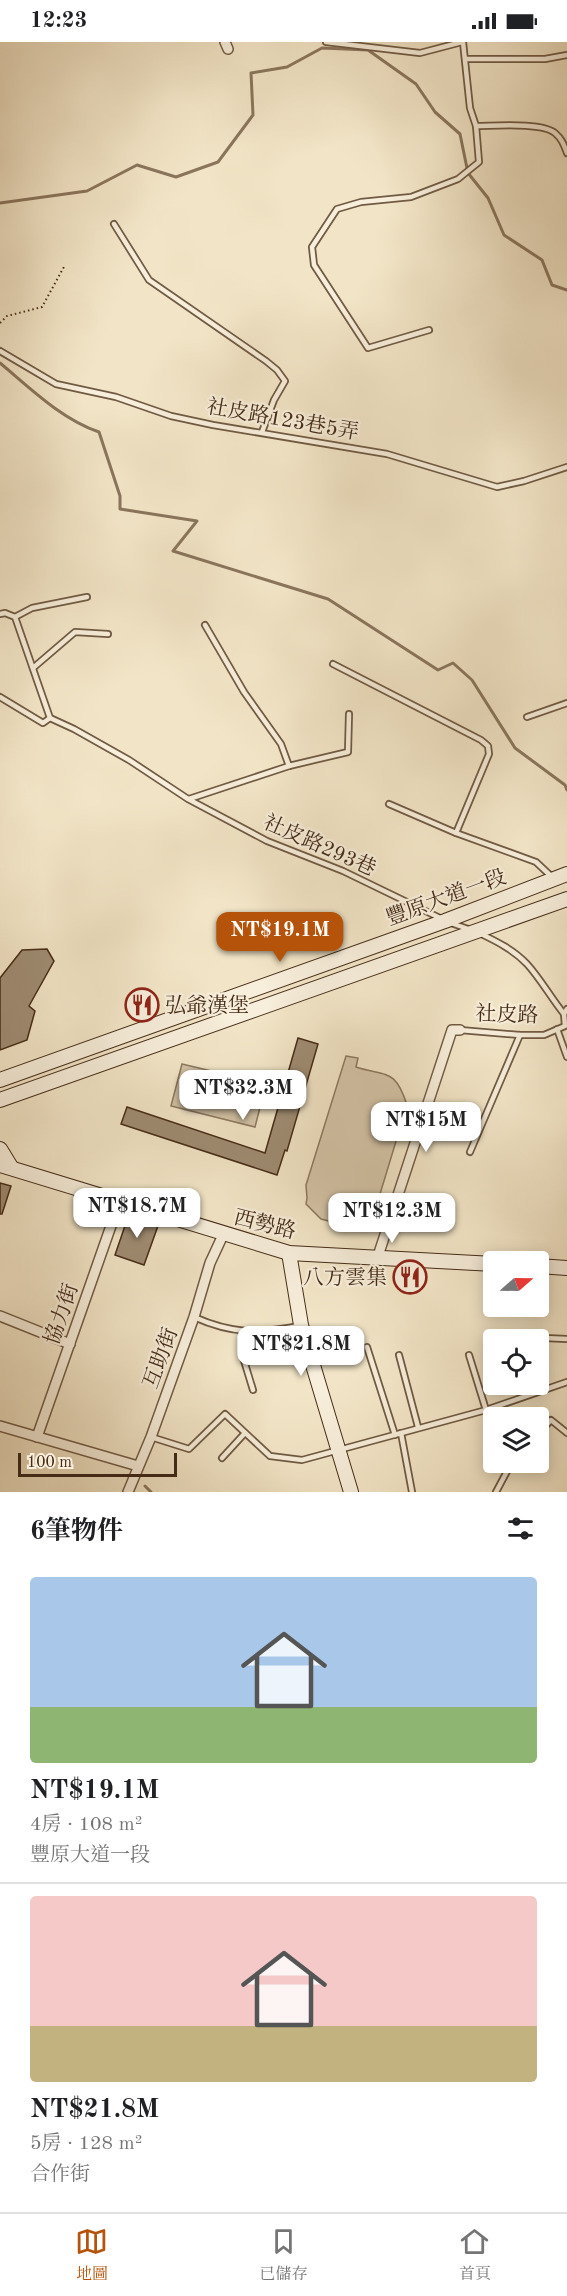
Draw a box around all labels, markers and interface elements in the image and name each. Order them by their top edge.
text: 12:23 [30,10,87,32]
street label: 社皮路123巷5弄 [205,395,361,444]
street label: 社皮路293巷 [260,810,380,880]
street label: 豐原大道一段 [383,865,509,930]
pin: NT$19.1M [218,912,342,963]
text: NT$19.1M [230,921,330,941]
restaurant icon: 弘爺漢堡 [124,987,160,1023]
place label: 弘爺漢堡 [165,994,249,1017]
street label: 社皮路 [475,1002,539,1027]
pin: NT$32.3M [181,1070,305,1121]
text: NT$32.3M [193,1079,293,1099]
pin: NT$15M [377,1102,475,1153]
text: NT$15M [385,1111,467,1131]
pin: NT$18.7M [75,1188,199,1239]
pin: NT$12.3M [330,1193,454,1244]
text: NT$18.7M [87,1197,187,1217]
text: NT$12.3M [342,1202,442,1222]
street label: 西勢路 [232,1206,298,1243]
north arrow [483,1251,549,1317]
map controls [483,1251,549,1473]
restaurant icon: 八方雲集 [392,1259,428,1295]
place label: 八方雲集 [303,1266,387,1289]
street label: 協力街 [40,1281,83,1348]
street label: 互助街 [139,1325,182,1392]
pin: NT$21.8M [239,1326,363,1377]
button: locate [483,1329,549,1395]
text: NT$21.8M [251,1335,351,1355]
button: layers [483,1407,549,1473]
scale bar [18,1450,177,1478]
text: 100 m [27,1455,72,1471]
icon: filters [504,1512,537,1545]
text: 6筆物件 [30,1519,123,1545]
icon: home [230,1616,338,1724]
text: NT$19.1M [30,1778,159,1804]
text: 4房 · 108 m² [30,1815,142,1835]
text: 豐原大道一段 [30,1846,150,1866]
icon: home [230,1935,338,2043]
text: NT$21.8M [30,2097,159,2123]
text: 5房 · 128 m² [30,2134,142,2154]
text: 合作街 [30,2165,90,2185]
tab: 地圖 [75,2225,108,2285]
tab: 已儲存 [259,2225,307,2285]
tab: 首頁 [458,2225,491,2285]

